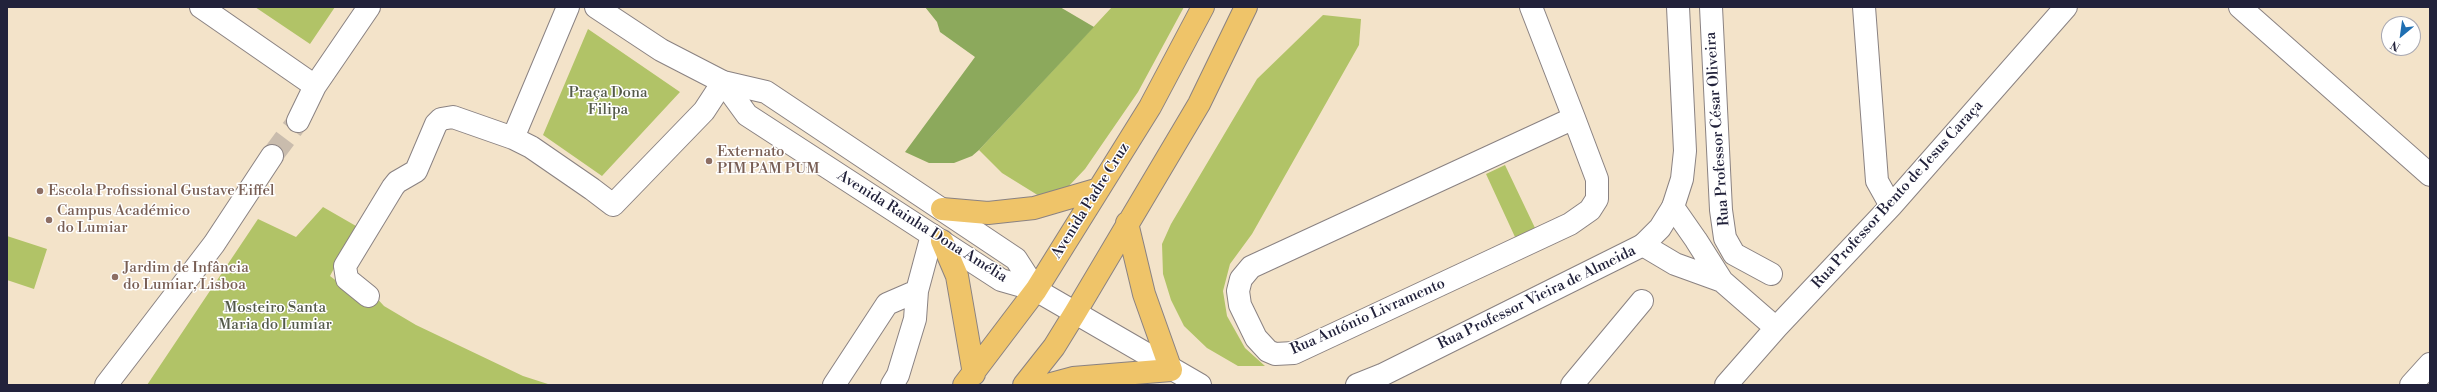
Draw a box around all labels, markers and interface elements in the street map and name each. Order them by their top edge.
north arrow [2381,16,2421,56]
street label: Rua Professor César Oliveira [1702,31,1734,227]
text: N [2388,37,2403,54]
park label: Praça Dona Filipa [568,84,648,119]
street label: Rua Professor Bento de Jesus Caraça [1809,97,1987,293]
street label: Avenida Padre Cruz [1048,140,1134,262]
place label: Externato PIM PAM PUM [717,143,819,178]
marker: Externato PIM PAM PUM [704,156,714,166]
street label: Avenida Rainha Dona Amélia [834,167,1010,287]
place label: Escola Profissional Gustave Eiffel [48,182,275,200]
marker: Escola Profissional Gustave Eiffel [35,186,45,196]
place label: Campus Académico do Lumiar [57,202,190,237]
marker: Campus Académico do Lumiar [44,215,54,225]
street label: Rua Professor Vieira de Almeida [1435,242,1639,354]
place label: Jardim de Infância do Lumiar, Lisboa [123,259,249,294]
marker: Jardim de Infância do Lumiar, Lisboa [110,272,120,282]
street label: Rua António Livramento [1288,275,1448,359]
park label: Mosteiro Santa Maria do Lumiar [218,299,332,334]

